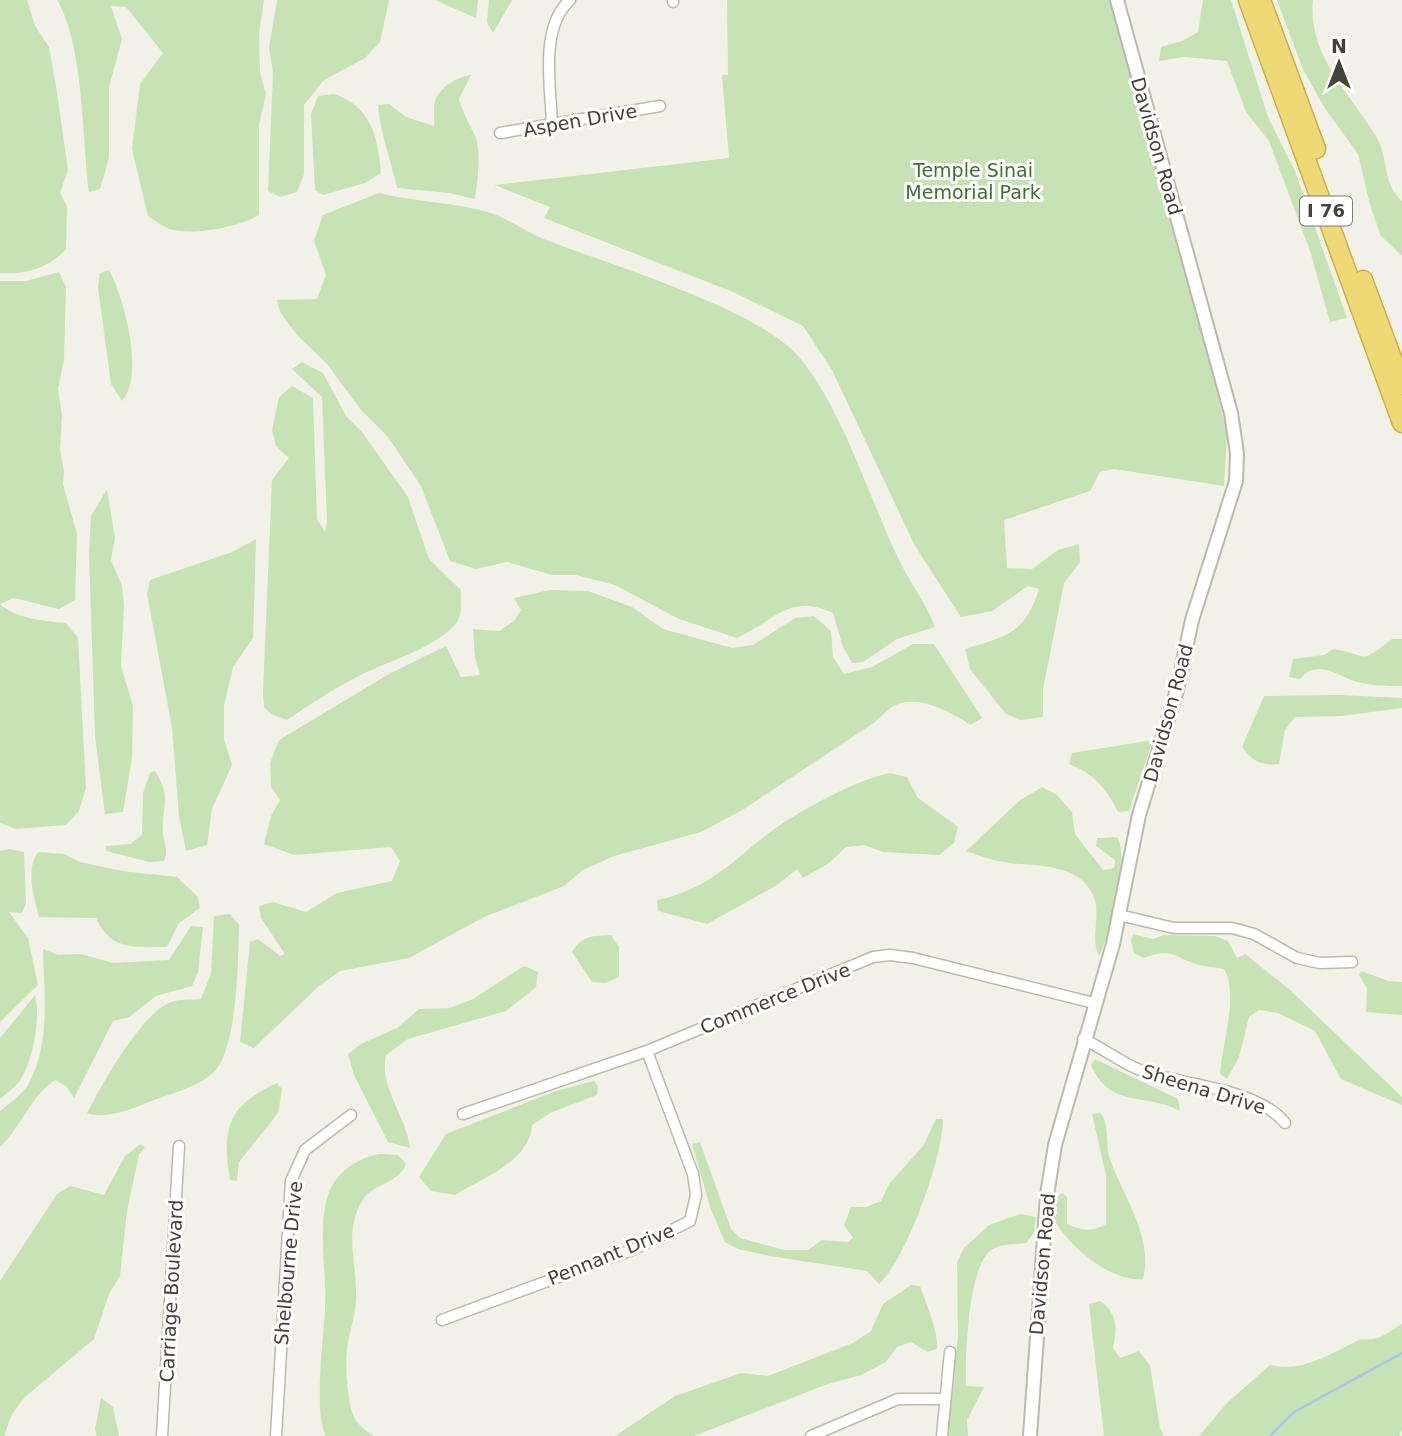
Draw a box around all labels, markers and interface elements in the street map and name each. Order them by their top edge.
north arrow [1304,28,1374,98]
text: N [1331,35,1347,57]
street label: Davidson Road [1127,75,1187,217]
street label: Aspen Drive [521,99,639,141]
park label: Temple Sinai Memorial Park [905,159,1041,203]
road number: I 76 [1300,196,1352,226]
street label: Davidson Road [1139,642,1197,784]
street label: Commerce Drive [697,958,853,1038]
street label: Sheena Drive [1140,1060,1268,1118]
street label: Shelbourne Drive [270,1180,306,1346]
street label: Davidson Road [1025,1192,1059,1336]
street label: Carriage Boulevard [155,1199,187,1383]
street label: Pennant Drive [545,1219,677,1289]

